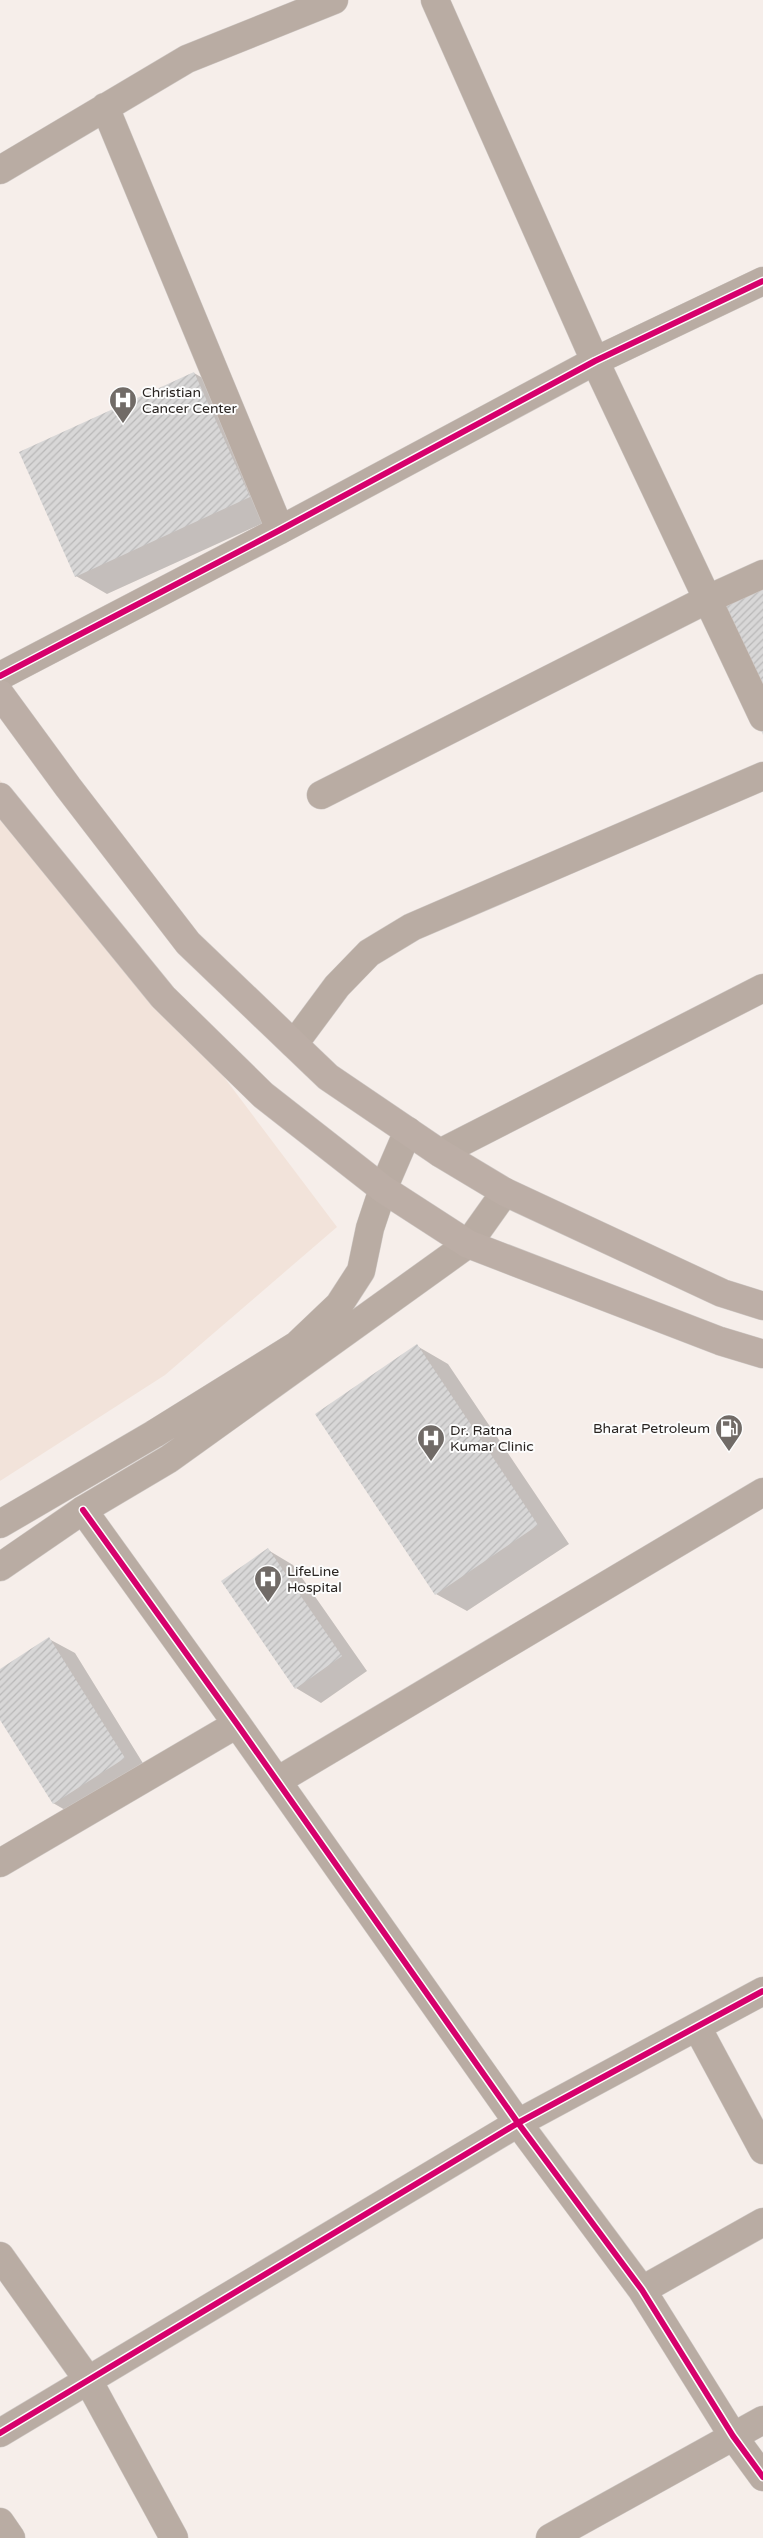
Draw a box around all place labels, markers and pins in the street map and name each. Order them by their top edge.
place label: Christian Cancer Center [142,384,237,417]
hospital icon: Christian Cancer Center [108,385,138,424]
fuel station icon: Bharat Petroleum [714,1413,744,1452]
place label: Bharat Petroleum [593,1420,710,1437]
place label: Dr. Ratna Kumar Clinic [450,1422,534,1455]
hospital icon: Dr. Ratna Kumar Clinic [416,1423,446,1462]
place label: LifeLine Hospital [287,1563,342,1596]
hospital icon: LifeLine Hospital [253,1564,283,1603]

